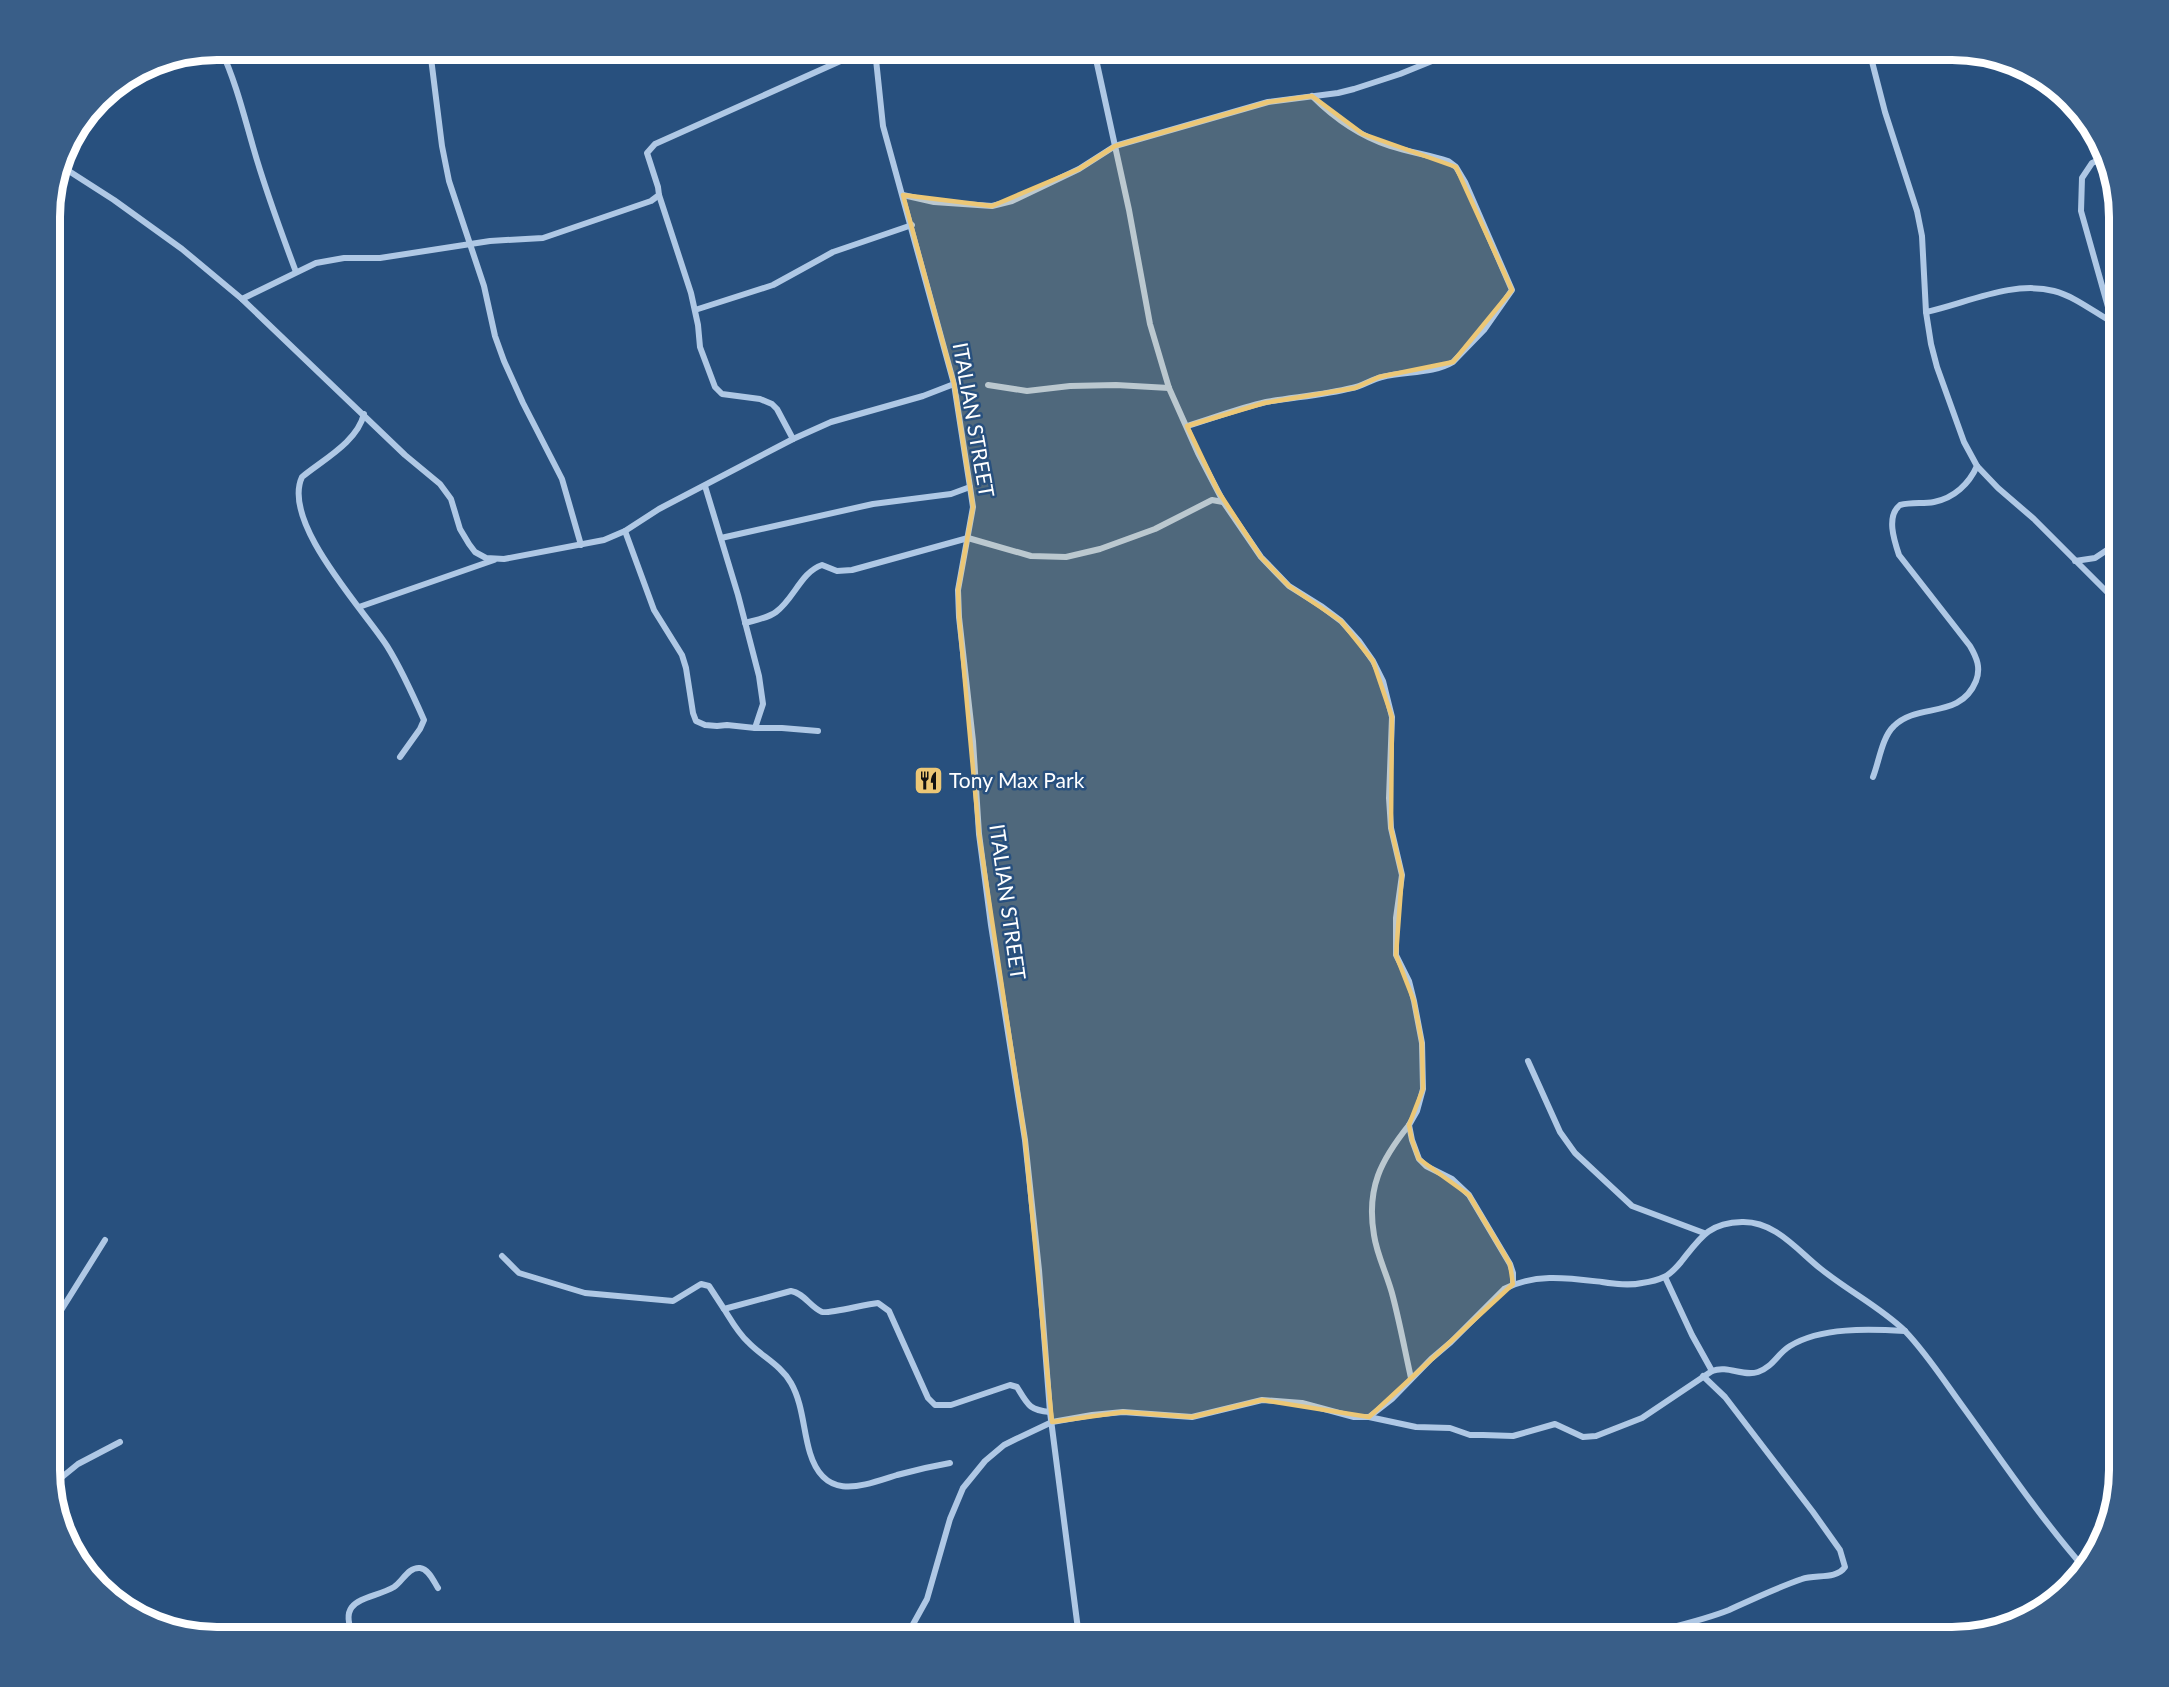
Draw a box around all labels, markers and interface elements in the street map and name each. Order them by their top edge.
street label: ITALIAN STREET [949,340,1001,500]
restaurant icon: Tony Max Park [912,765,944,797]
place label: Tony Max Park [949,767,1085,792]
street label: ITALIAN STREET [985,822,1032,982]

